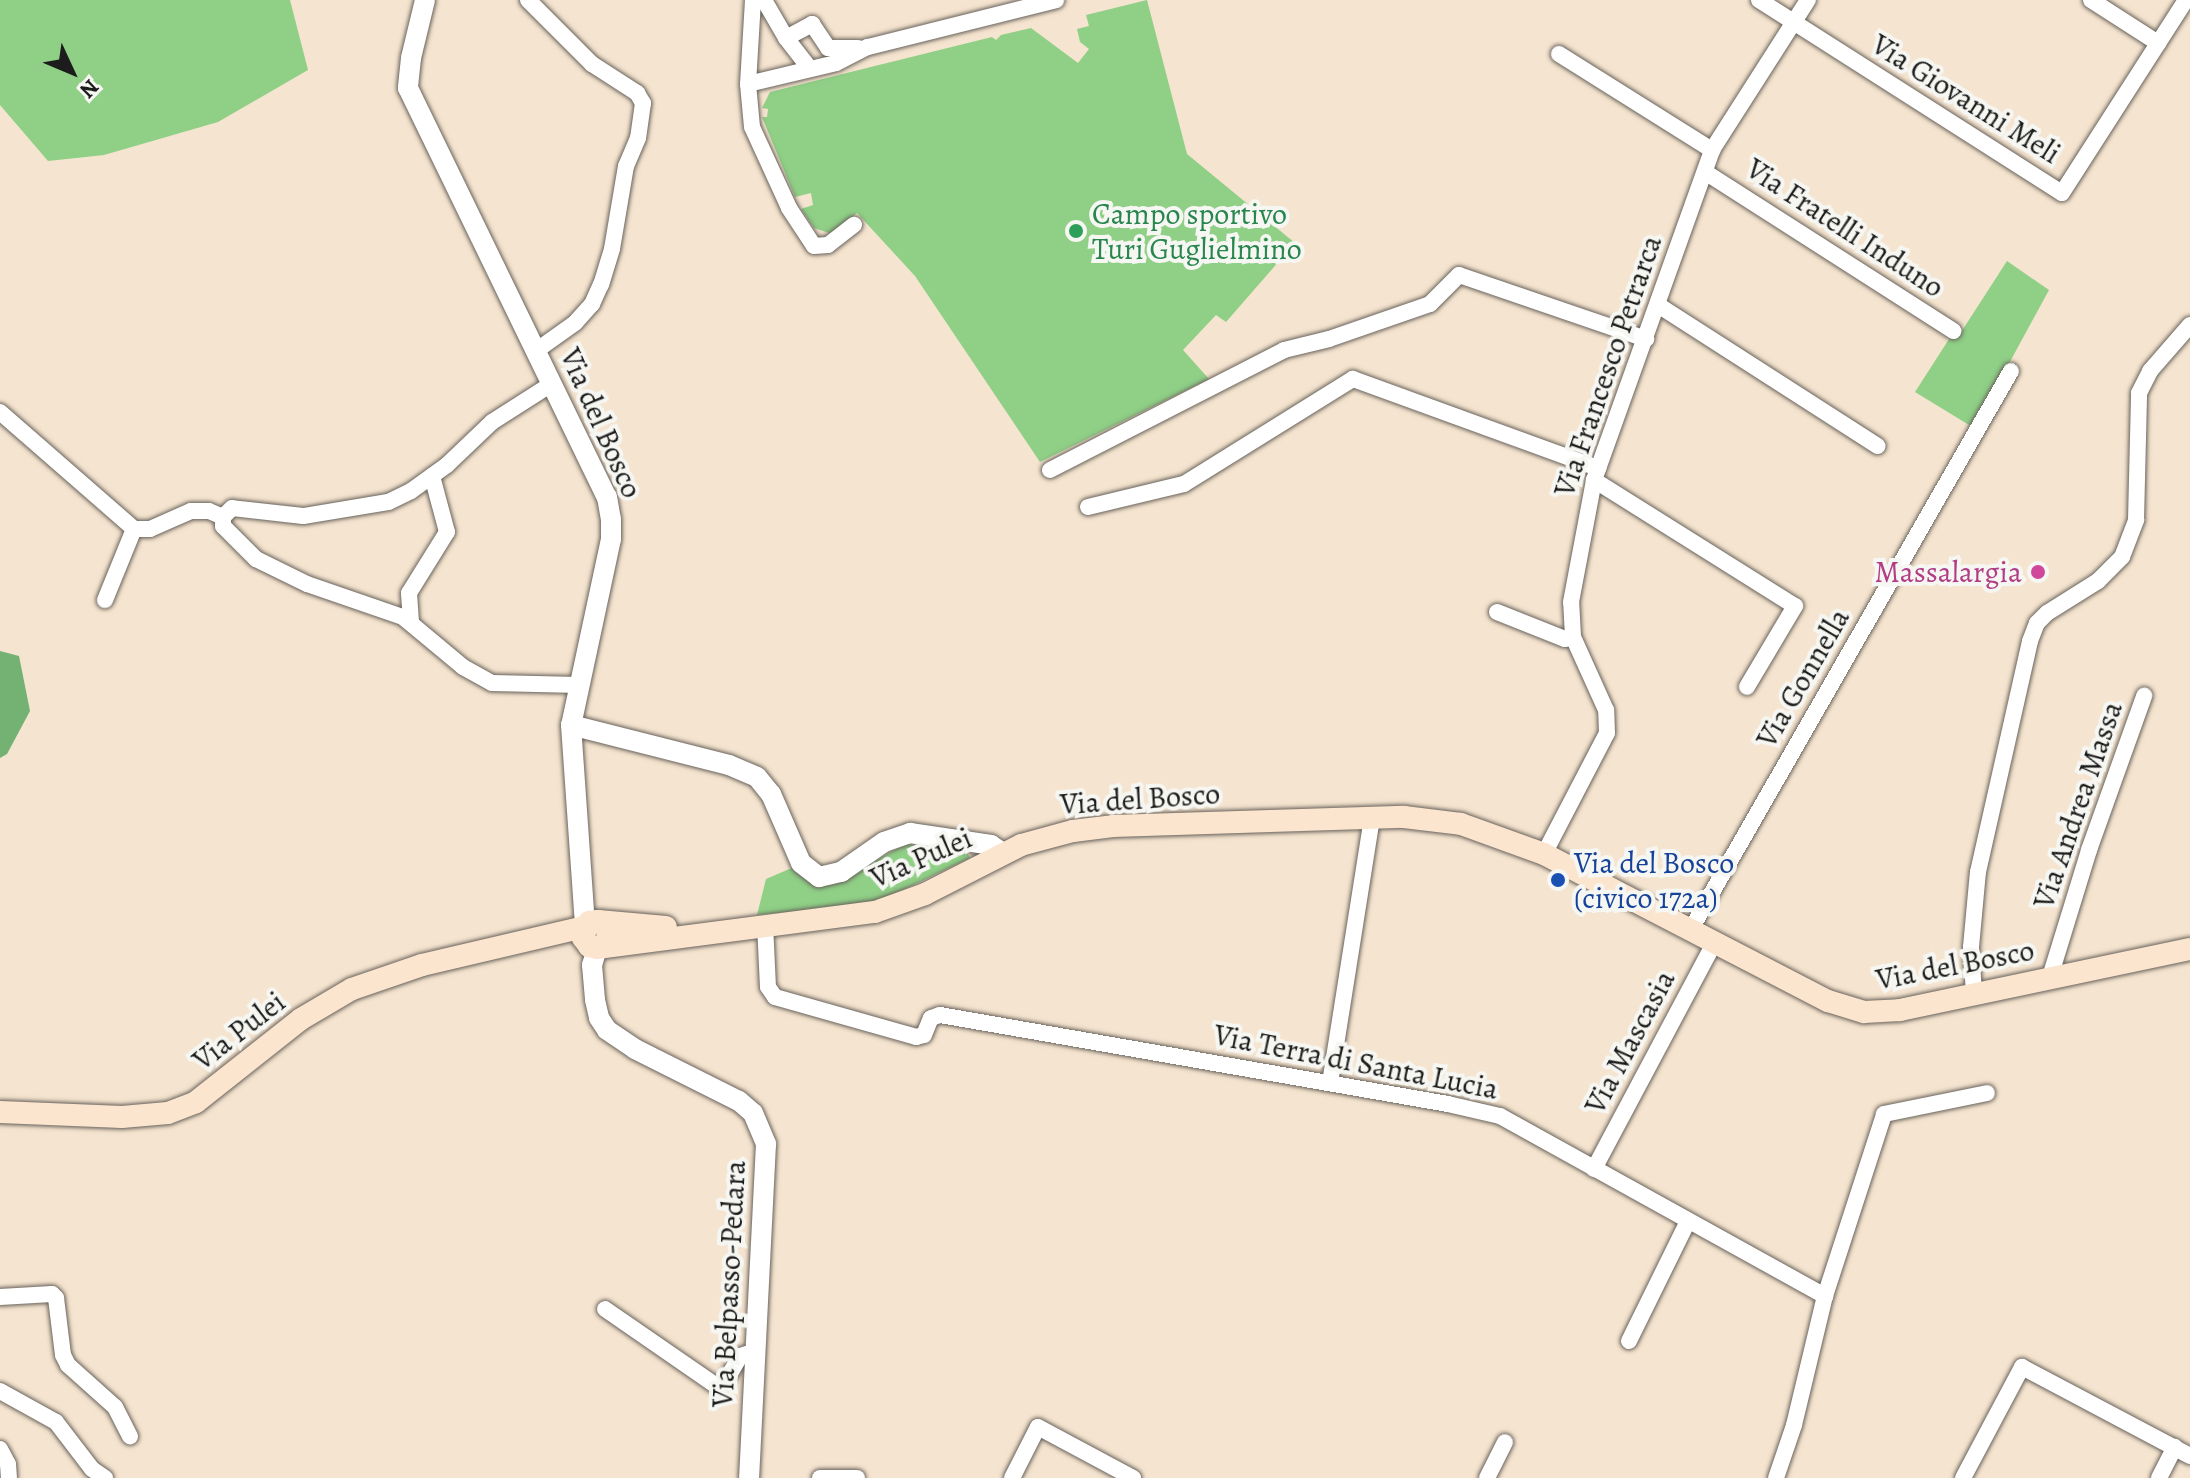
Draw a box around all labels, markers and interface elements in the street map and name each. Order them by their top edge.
street label: Via Giovanni Meli [1865,27,2067,171]
north arrow [32,32,112,112]
text: N [73,72,106,105]
street label: Via Fratelli Induno [1739,151,1951,305]
place label: Campo sportivo Turi Guglielmino [1092,196,1302,266]
marker: Campo sportivo Turi Guglielmino [1067,222,1085,240]
street label: Via Francesco Petrarca [1546,231,1670,501]
street label: Via del Bosco [552,343,650,503]
place label: Massalargia [1875,554,2022,590]
marker: Massalargia [2029,563,2047,581]
street label: Via Gonnella [1749,602,1857,754]
street label: Via Andrea Massa [2026,697,2130,913]
street label: Via del Bosco [1059,775,1221,823]
street label: Via Pulei [865,820,977,896]
place label: Via del Bosco (civico 172a) [1574,845,1734,916]
marker: Via del Bosco (civico 172a) [1549,871,1567,889]
street label: Via del Bosco [1873,932,2037,998]
street label: Via Mascasia [1577,964,1683,1120]
street label: Via Pulei [186,984,292,1078]
street label: Via Terra di Santa Lucia [1211,1017,1501,1107]
street label: Via Belpasso-Pedara [705,1160,753,1408]

